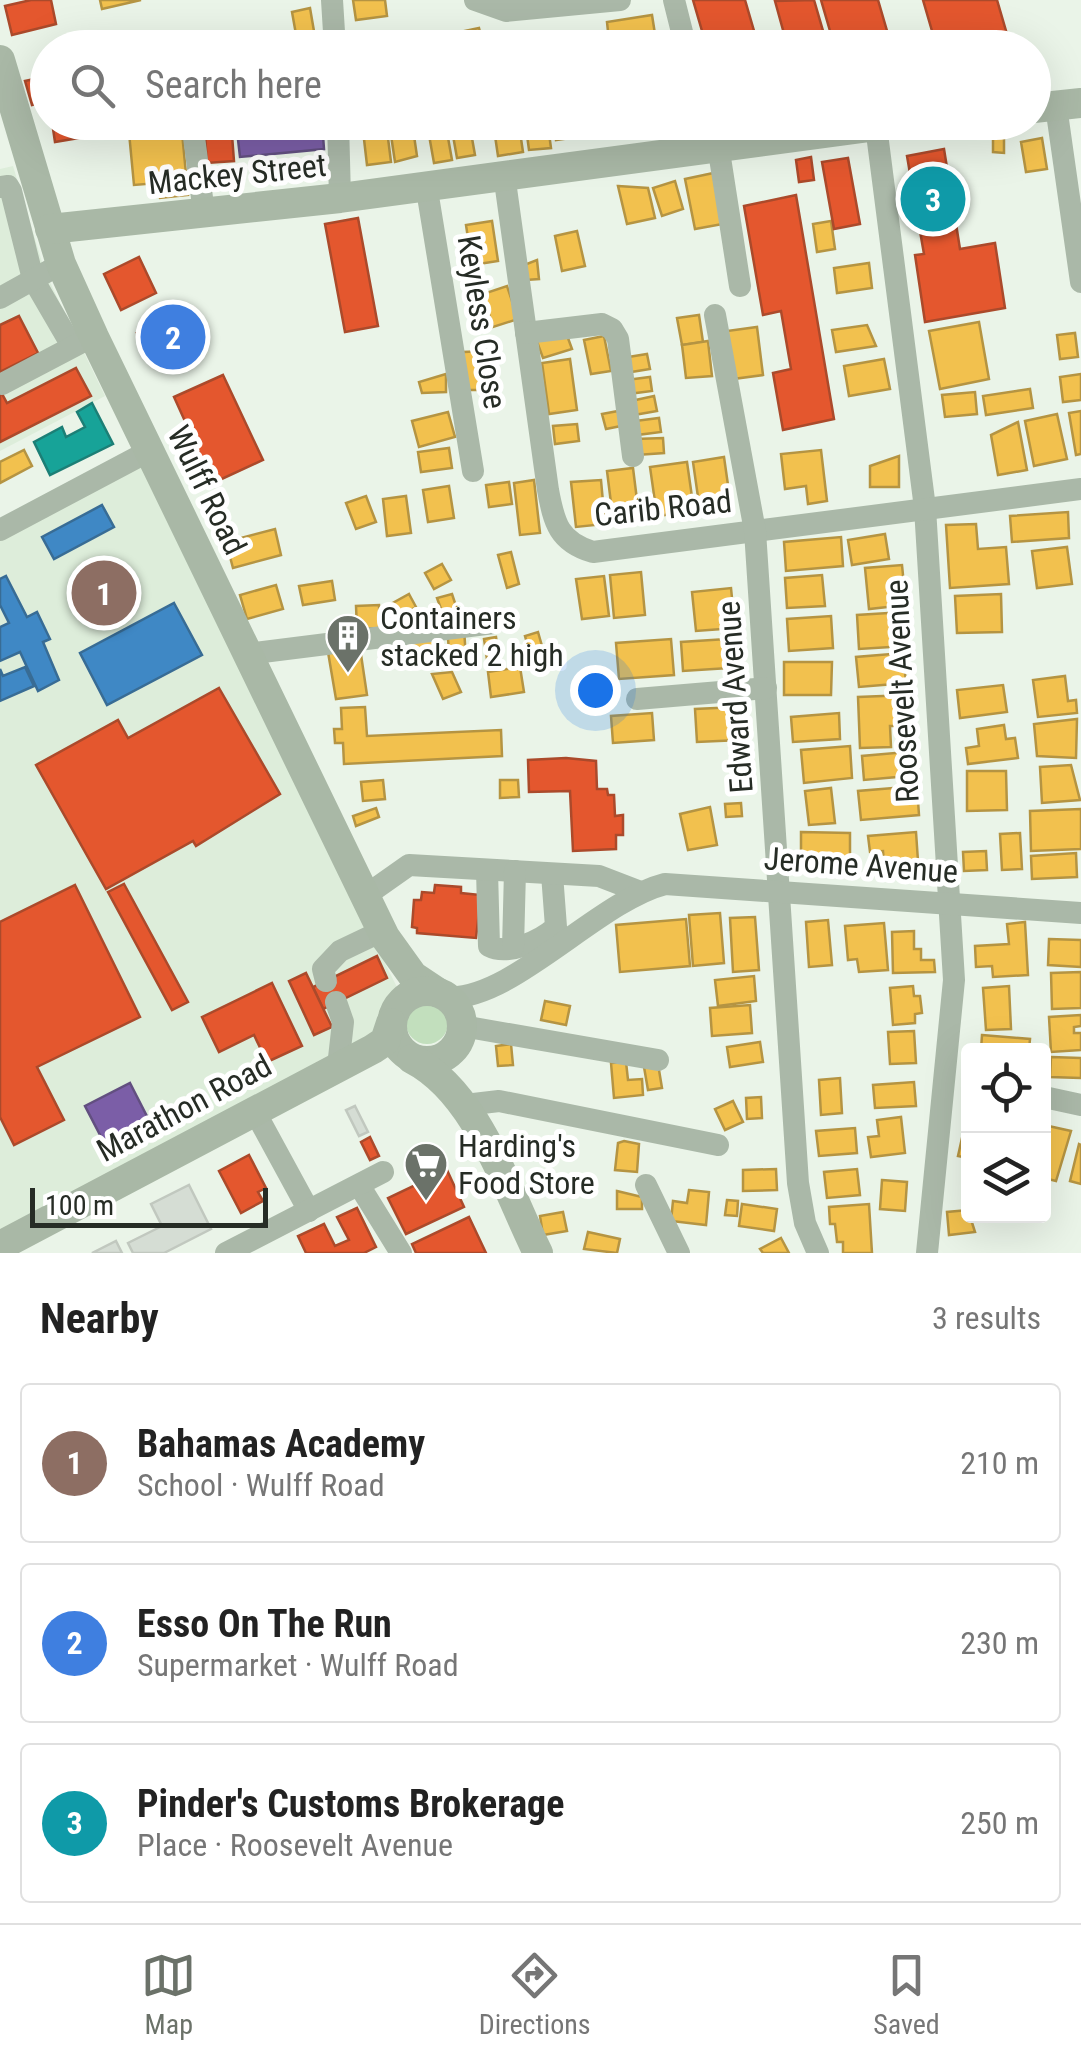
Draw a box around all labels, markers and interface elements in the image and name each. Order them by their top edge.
search box [30,30,1051,140]
icon: search [65,58,120,113]
text: Search here [145,63,322,107]
street label: Mackey Street [146,146,328,202]
pin: 3 [900,162,966,236]
street label: Keyless Close [450,233,514,411]
pin: 2 [140,300,206,374]
street label: Wulff Road [160,419,254,561]
street label: Carib Road [592,482,734,534]
pin: 1 [72,556,136,630]
street label: Roosevelt Avenue [877,579,927,803]
place label: Containers stacked 2 high [380,599,564,674]
street label: Edward Avenue [709,600,761,794]
building icon: Containers stacked 2 high [325,613,371,674]
your location [570,665,621,716]
street label: Jerome Avenue [763,839,959,891]
map controls [961,1043,1051,1223]
button: locate [961,1043,1051,1133]
street label: Marathon Road [90,1046,278,1170]
place label: Harding's Food Store [458,1127,595,1202]
button: layers [961,1133,1051,1223]
supermarket icon: Harding's Food Store [403,1141,449,1202]
scale bar [30,1183,268,1228]
text: 100 m [45,1189,114,1222]
text: Nearby [40,1294,159,1343]
text: 3 results [932,1299,1041,1337]
text: Bahamas Academy [137,1422,425,1466]
text: 1 [66,1444,83,1482]
text: 210 m [960,1444,1039,1482]
text: School · Wulff Road [137,1466,385,1504]
text: Esso On The Run [137,1602,392,1646]
text: 2 [66,1624,83,1662]
text: 230 m [960,1624,1039,1662]
text: Supermarket · Wulff Road [137,1646,459,1684]
text: Pinder's Customs Brokerage [137,1782,564,1826]
text: 3 [66,1804,83,1842]
text: 250 m [960,1804,1039,1842]
text: Place · Roosevelt Avenue [137,1826,453,1864]
tab: Map [141,1948,196,2041]
tab: Directions [479,1948,591,2041]
tab: Saved [873,1948,940,2041]

